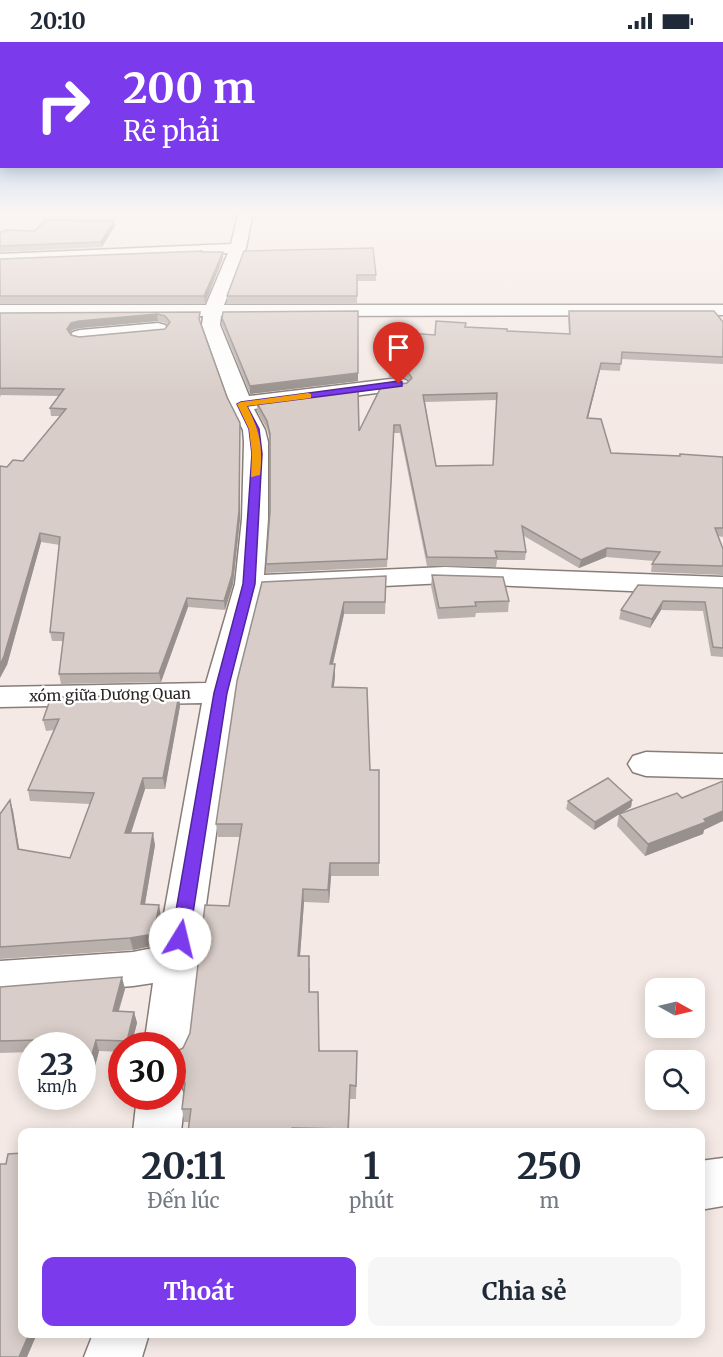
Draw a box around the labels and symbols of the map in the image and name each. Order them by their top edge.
pin [373,322,424,384]
street label: xóm giữa Dương Quan [29,684,191,705]
position arrow [148,907,212,971]
north arrow [645,978,705,1038]
speed limit sign: 30 [108,1032,186,1110]

